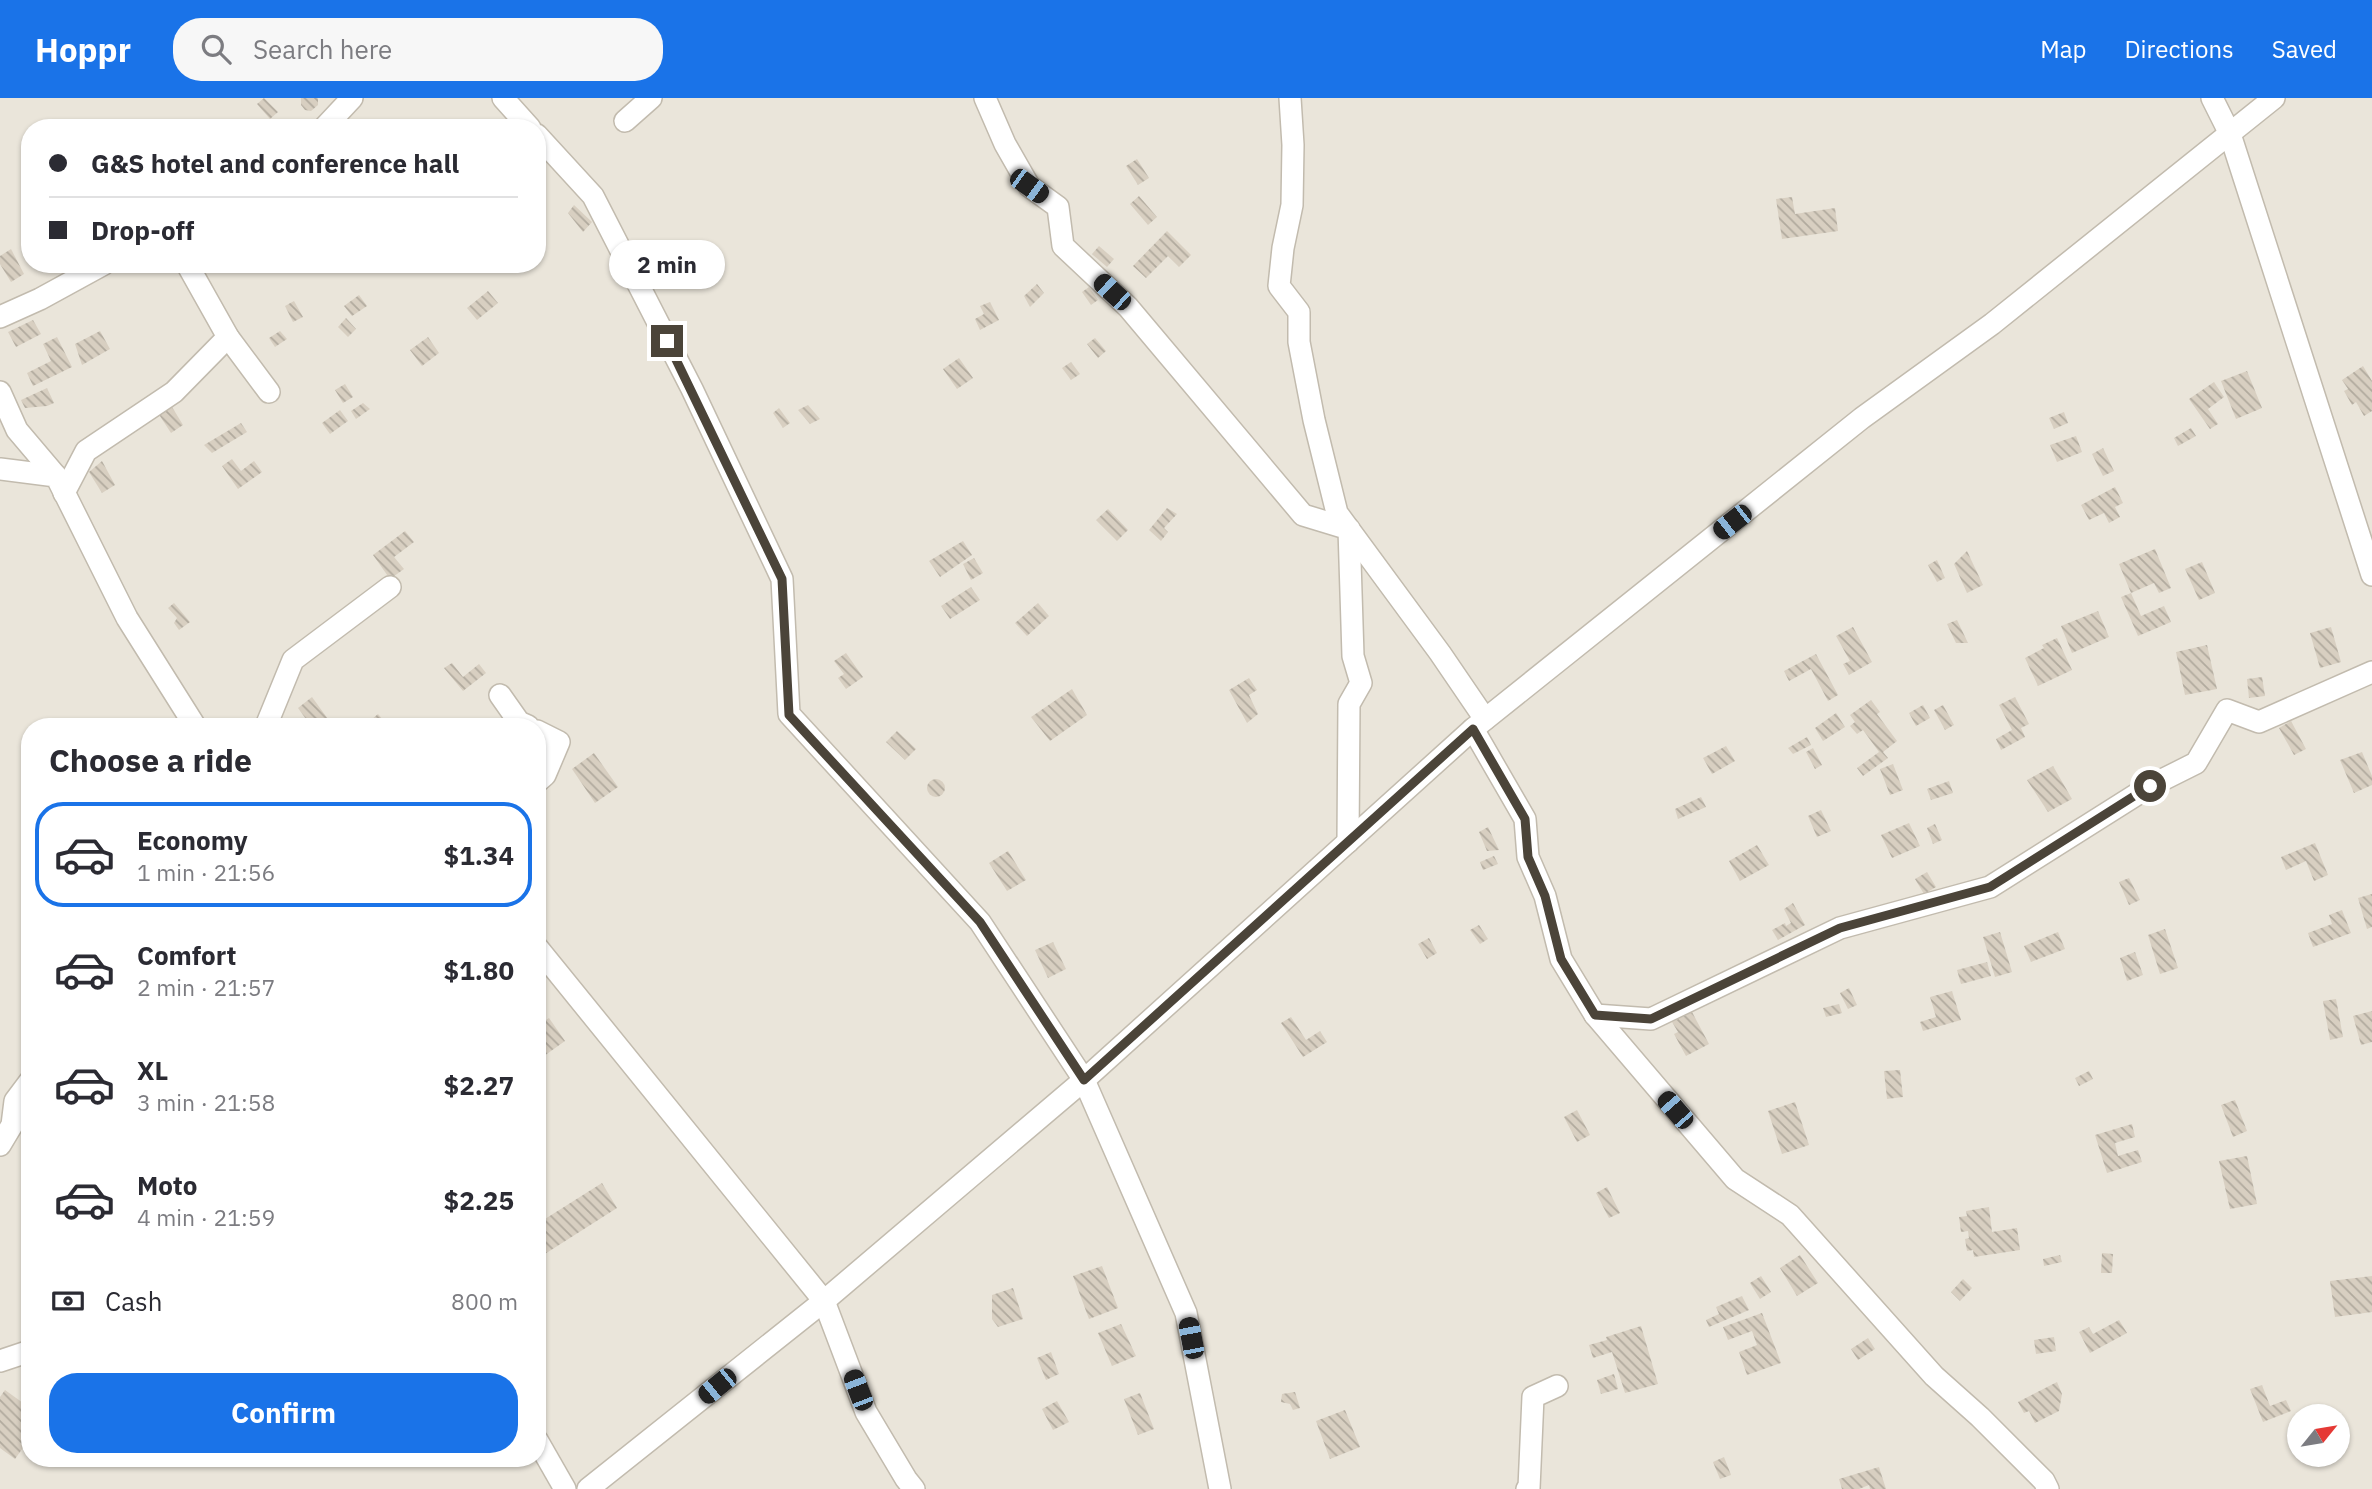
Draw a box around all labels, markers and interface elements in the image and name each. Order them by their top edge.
search box [173,18,663,81]
text: Hoppr [35,28,131,71]
icon: search [197,30,235,68]
text: Search here [253,32,392,66]
text: Map [2040,33,2086,65]
text: Directions [2124,33,2234,65]
text: Saved [2272,33,2337,65]
text: G&S hotel and conference hall [91,146,459,180]
car [1006,165,1053,207]
text: Drop-off [91,213,194,247]
callout: 2 min [609,240,725,288]
text: 2 min [637,249,697,279]
car [1090,270,1135,314]
route end [651,325,683,357]
car [1709,501,1756,543]
text: Choose a ride [49,739,252,781]
route start [2134,770,2166,802]
icon: car [53,823,116,886]
text: Economy [137,823,248,857]
text: $1.34 [444,838,514,872]
text: 1 min · 21:56 [137,857,275,887]
icon: car [53,938,116,1001]
text: Comfort [137,938,236,972]
text: $1.80 [444,953,514,987]
text: 2 min · 21:57 [137,972,275,1002]
icon: car [53,1053,116,1116]
text: XL [137,1053,168,1087]
text: $2.27 [444,1068,514,1102]
text: 3 min · 21:58 [137,1087,275,1117]
car [1654,1087,1697,1133]
icon: car [53,1168,116,1231]
text: Moto [137,1168,197,1202]
text: $2.25 [444,1183,514,1217]
text: 4 min · 21:59 [137,1202,275,1232]
icon: cash [49,1282,87,1320]
text: Cash [105,1284,162,1318]
text: 800 m [451,1286,518,1316]
car [1177,1315,1206,1361]
car [695,1365,740,1407]
car [841,1367,876,1413]
button: Confirm [49,1373,518,1453]
north arrow [2287,1404,2350,1466]
map controls [2287,1404,2350,1467]

